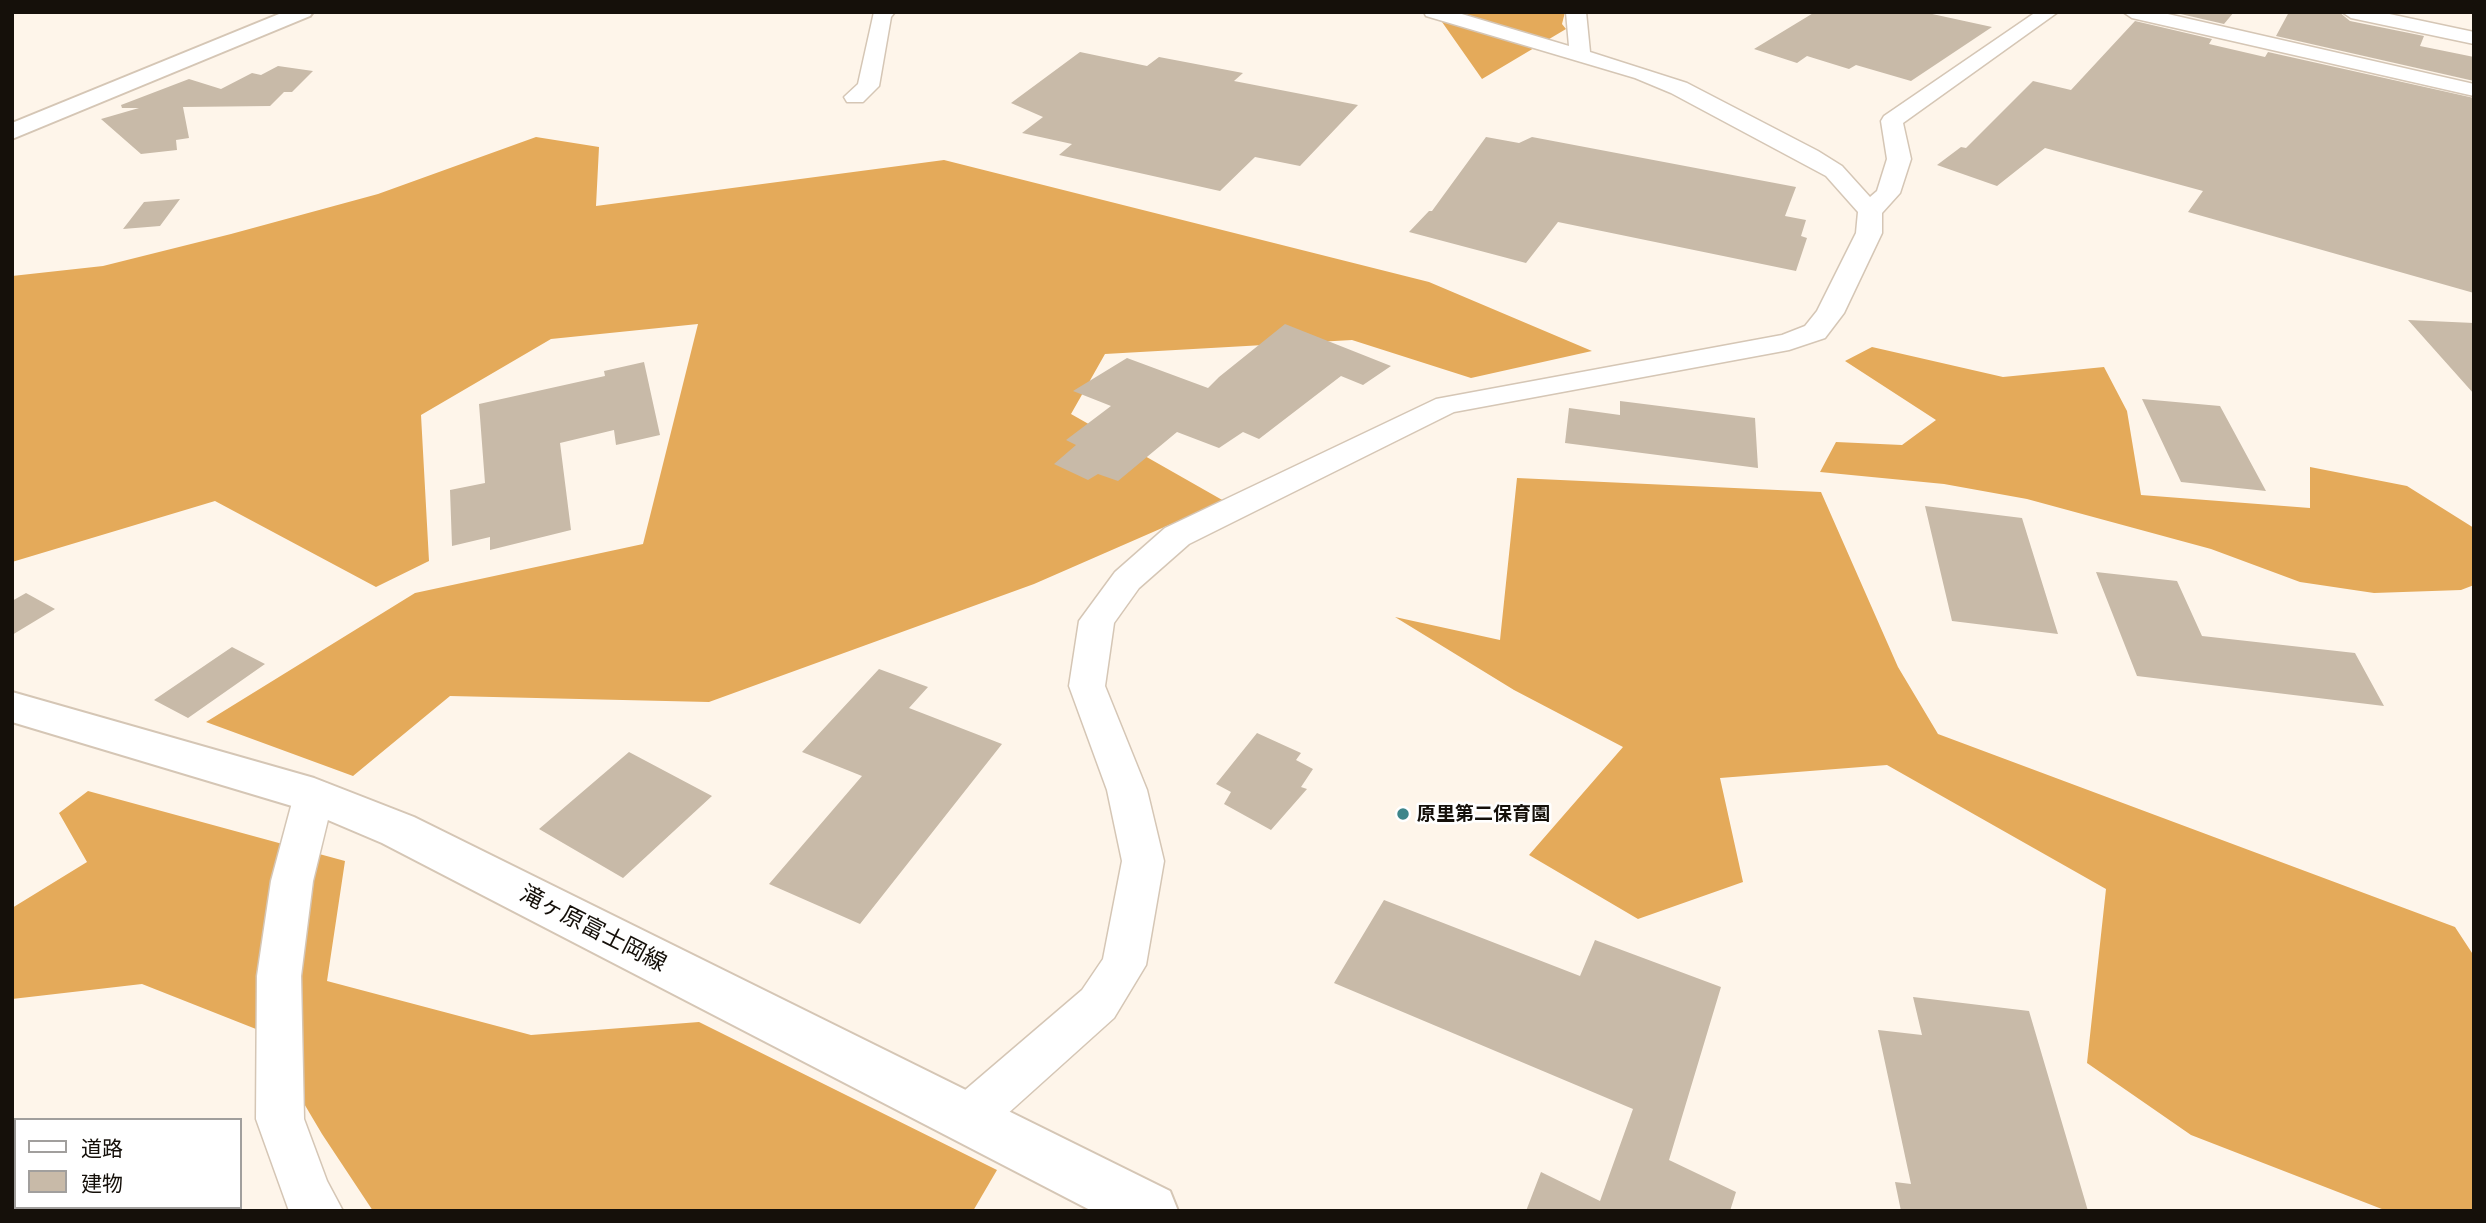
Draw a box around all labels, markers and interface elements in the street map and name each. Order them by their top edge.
place label: 原里第二保育園 [1417,803,1550,825]
marker: 原里第二保育園 [1395,806,1411,822]
street label: 滝ヶ原富士岡線 [515,880,671,978]
legend [14,1118,242,1209]
text: 道路 [81,1135,123,1161]
text: 建物 [81,1170,123,1196]

